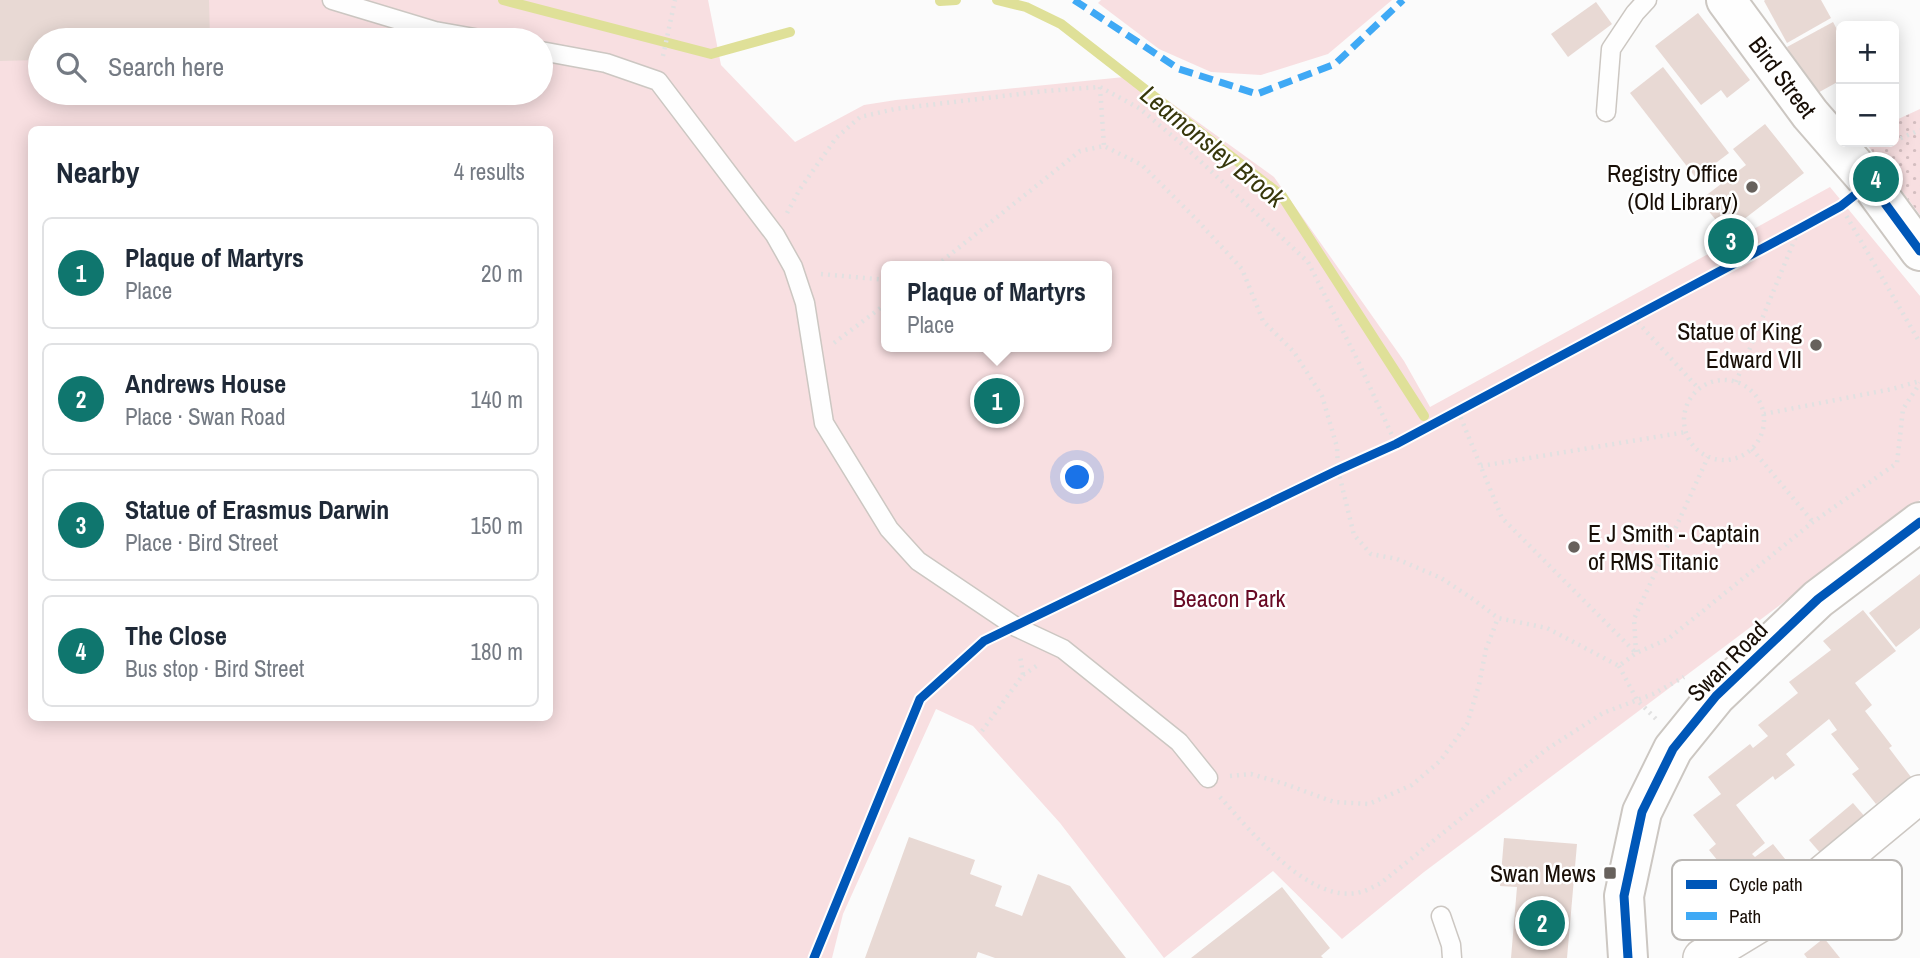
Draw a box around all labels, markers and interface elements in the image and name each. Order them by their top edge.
map controls [1836,21,1899,147]
button: + [1836,21,1899,84]
search box [28,28,553,105]
street label: Bird Street [1742,30,1824,125]
icon: search [52,48,90,86]
text: Search here [108,49,224,84]
water label: Leamonsley Brook [1133,77,1294,216]
button: − [1836,84,1899,147]
text: Nearby [56,152,139,192]
pin: 4 [1853,153,1899,205]
text: 4 results [454,156,525,187]
place label: Registry Office (Old Library) [1607,157,1738,217]
marker: Registry Office (Old Library) [1744,179,1760,195]
pin: 3 [1708,215,1754,267]
text: Plaque of Martyrs [125,240,304,275]
text: 1 [76,258,86,289]
text: 20 m [481,258,523,289]
popup [881,261,1112,352]
text: Plaque of Martyrs [907,274,1086,309]
text: Place [125,275,172,306]
text: Place [907,309,954,340]
place label: Statue of King Edward VII [1677,315,1802,375]
marker: Statue of King Edward VII [1808,337,1824,353]
text: Andrews House [125,366,286,401]
pin: 1 [974,375,1020,427]
text: 2 [76,384,86,415]
text: 140 m [471,384,523,415]
text: Place · Swan Road [125,401,285,432]
your location [1060,460,1094,494]
text: Statue of Erasmus Darwin [125,492,389,527]
text: 3 [76,510,86,541]
text: 150 m [471,510,523,541]
place label: E J Smith - Captain of RMS Titanic [1588,517,1760,577]
text: Place · Bird Street [125,527,278,558]
marker: E J Smith - Captain of RMS Titanic [1566,539,1582,555]
park label: Beacon Park [1173,582,1285,614]
street label: Swan Road [1680,614,1774,708]
text: The Close [125,618,227,653]
text: 4 [76,636,86,667]
text: 180 m [471,636,523,667]
text: Bus stop · Bird Street [125,653,304,684]
place label: Swan Mews [1490,857,1596,889]
legend [1672,860,1902,940]
marker: Swan Mews [1602,865,1618,881]
text: Cycle path [1729,871,1803,897]
pin: 2 [1519,897,1565,949]
text: Path [1729,903,1761,929]

